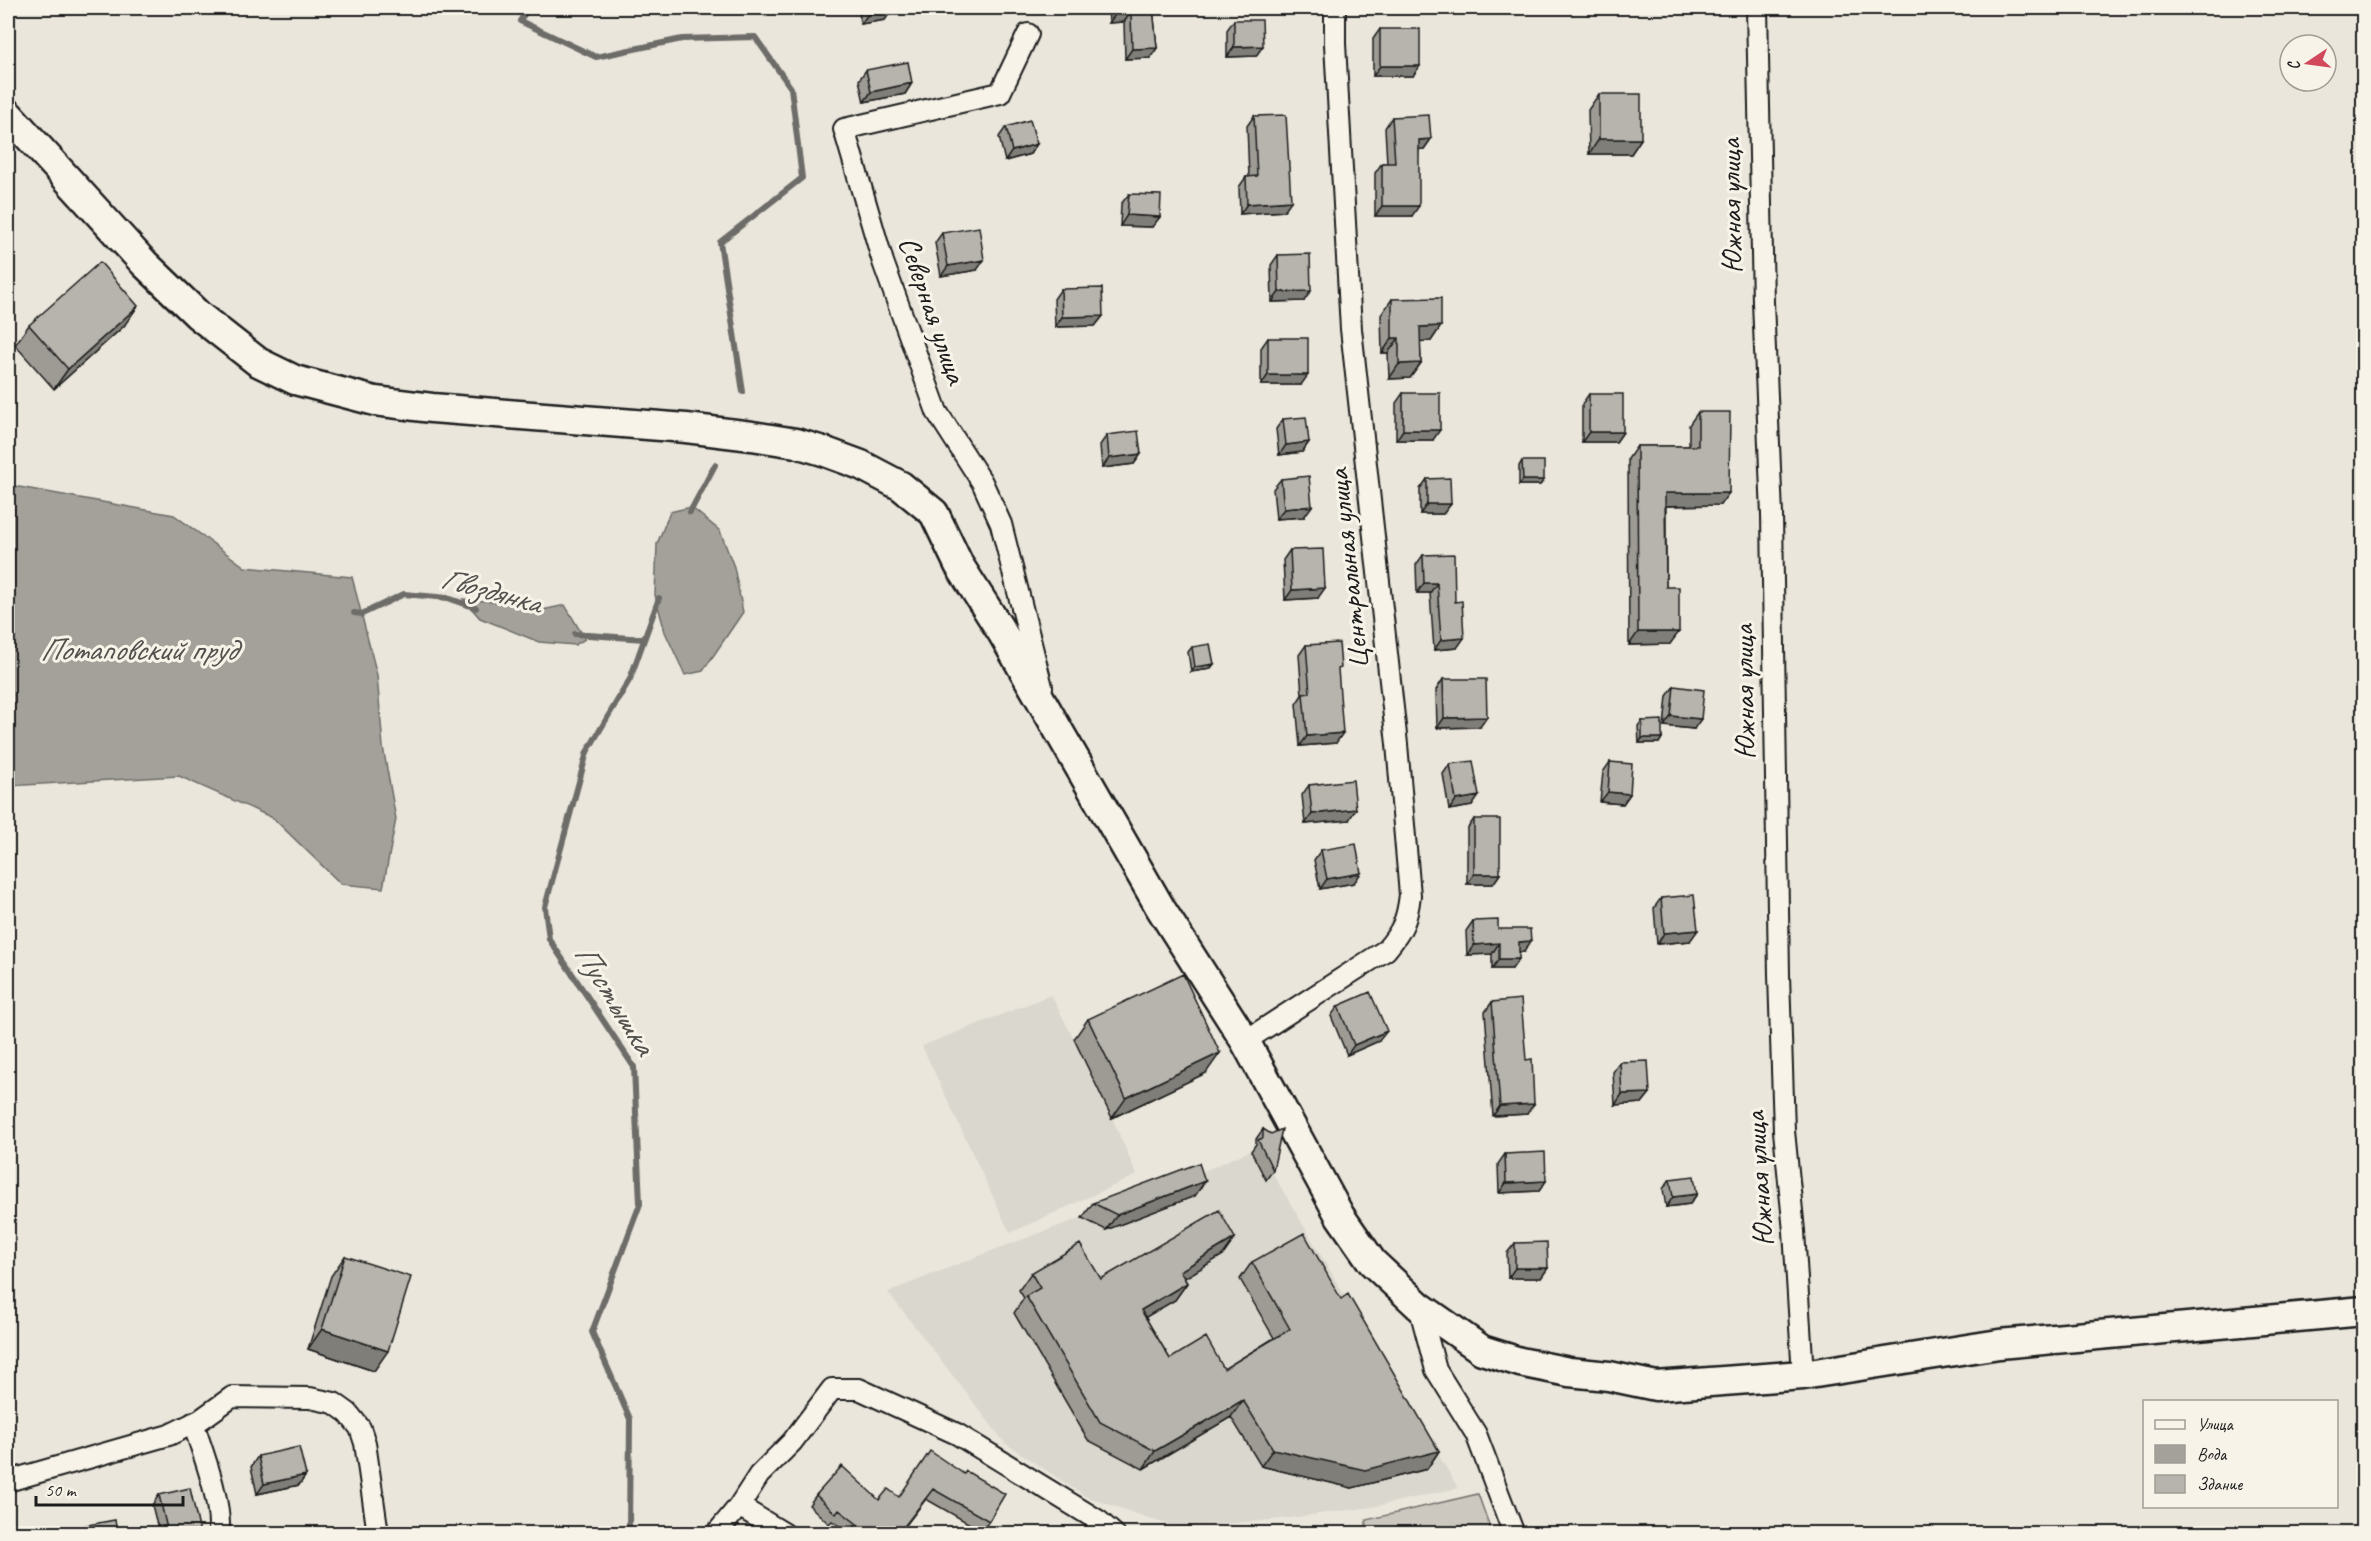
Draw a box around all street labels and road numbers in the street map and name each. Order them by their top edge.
street label: Южная улица [1711,136,1751,274]
street label: Северная улица [890,231,977,390]
street label: Центральная улица [1318,465,1377,671]
street label: Южная улица [1724,622,1764,760]
street label: Южная улица [1735,1108,1783,1248]

